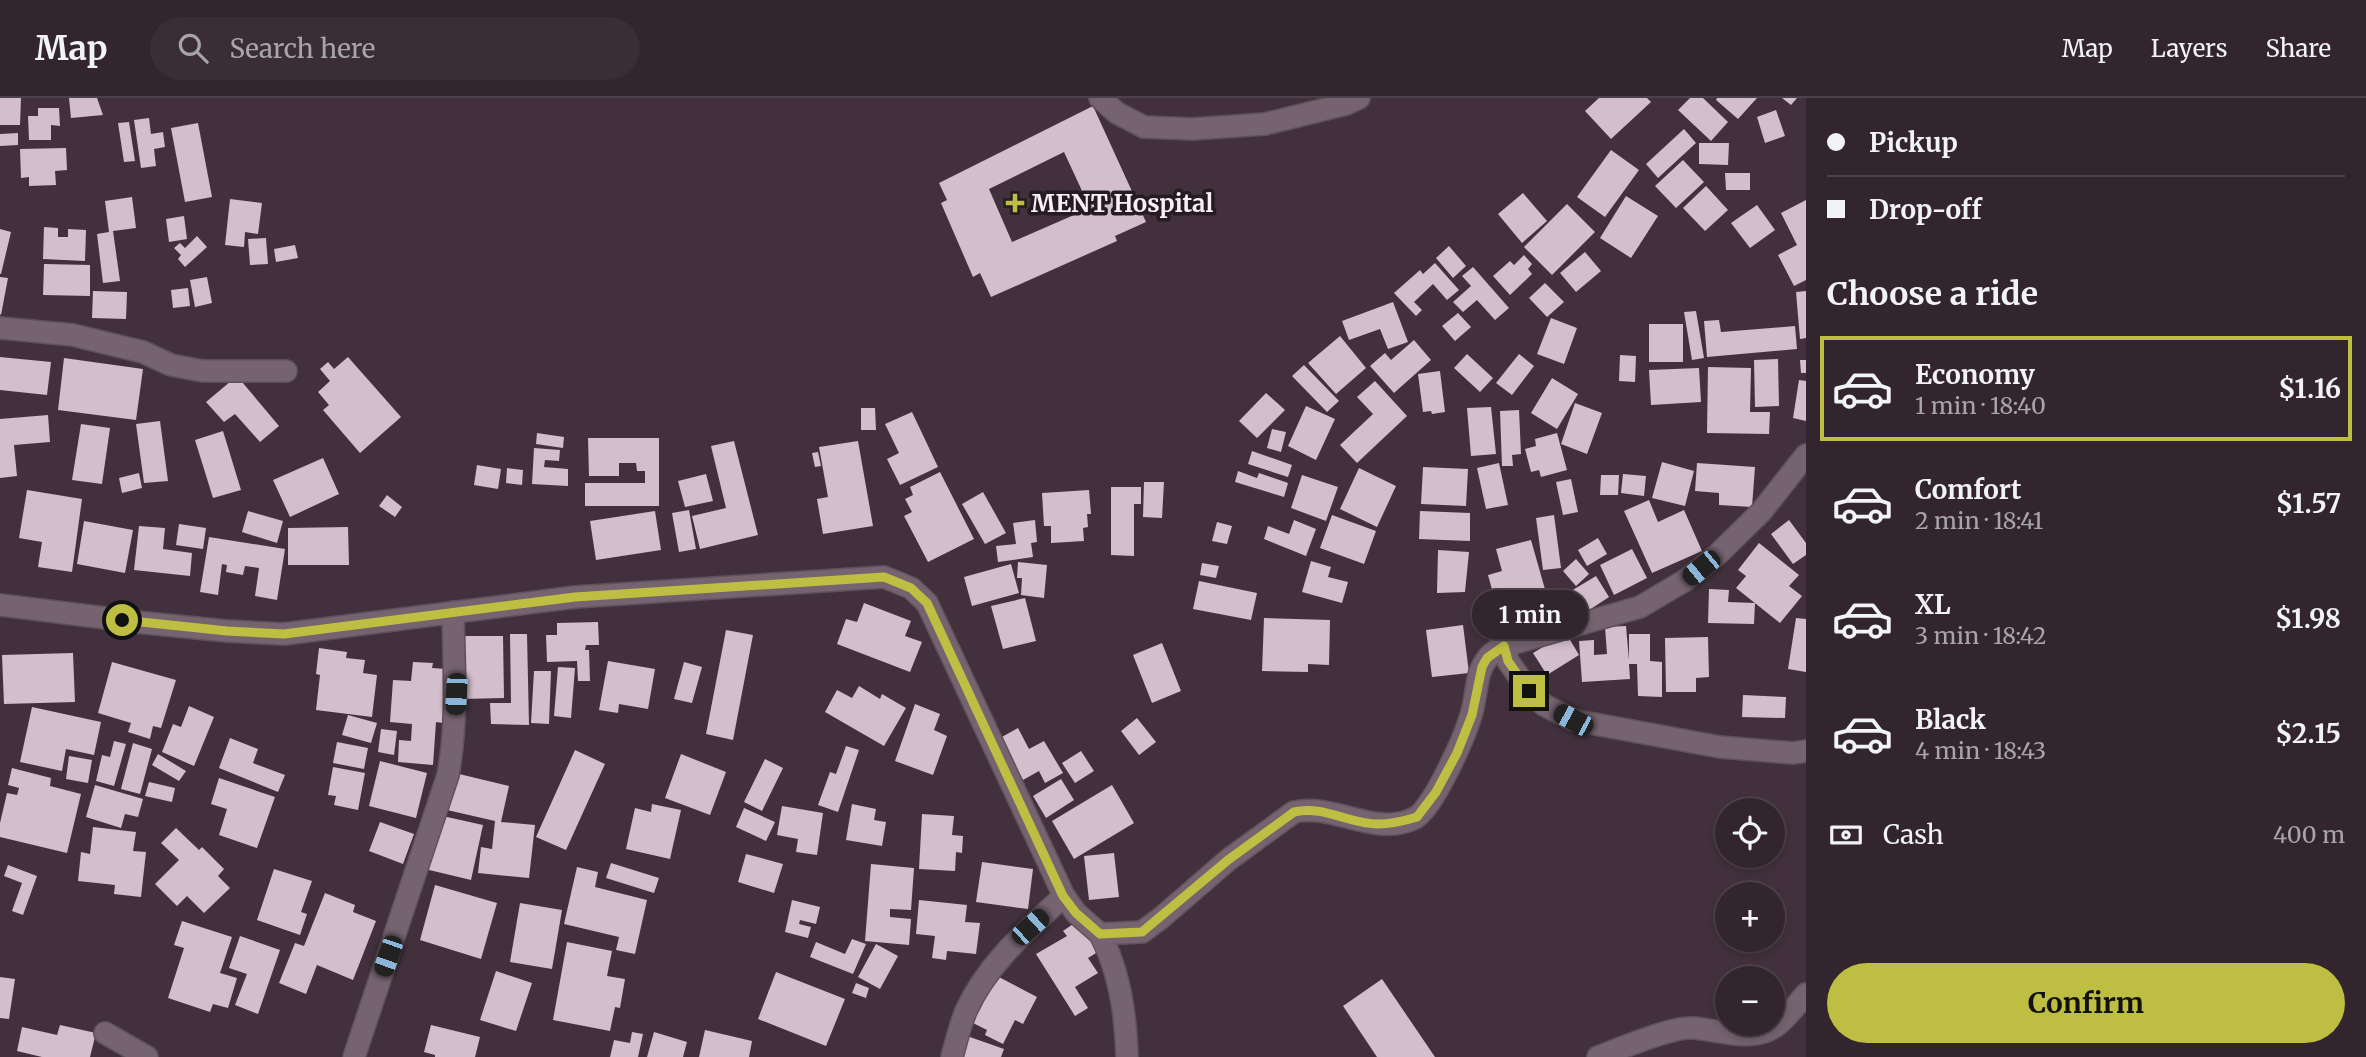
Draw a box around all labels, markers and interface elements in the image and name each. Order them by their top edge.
search box [150,17,640,80]
text: Map [35,28,108,69]
icon: search [174,29,212,67]
text: Search here [230,32,375,65]
text: Map [2062,33,2113,64]
text: Layers [2151,33,2227,64]
text: Share [2265,33,2331,64]
text: Pickup [1869,126,1958,159]
place label: MENT Hospital [1031,188,1214,219]
marker: MENT Hospital [1005,193,1025,213]
text: Drop-off [1869,193,1982,226]
text: Choose a ride [1827,274,2038,314]
icon: car [1831,357,1894,420]
text: Economy [1915,358,2035,391]
text: $1.16 [2278,372,2341,405]
text: 1 min · 18:40 [1915,391,2046,420]
icon: car [1831,472,1894,535]
text: Comfort [1915,473,2021,506]
text: $1.57 [2276,487,2341,520]
text: 2 min · 18:41 [1915,506,2043,535]
car [1679,547,1724,589]
icon: car [1831,587,1894,650]
text: XL [1915,588,1951,621]
callout: 1 min [1471,589,1587,638]
text: 1 min [1499,600,1561,629]
text: $1.98 [2275,602,2341,635]
route start [106,604,138,636]
text: 3 min · 18:42 [1915,621,2046,650]
car [445,672,468,716]
route end [1513,675,1545,707]
car [1550,701,1597,739]
icon: car [1831,702,1894,765]
text: Black [1915,703,1986,736]
text: $2.15 [2275,717,2341,750]
text: 4 min · 18:43 [1915,736,2046,765]
map controls [1715,798,1785,1036]
button: locate [1715,798,1785,868]
icon: cash [1827,816,1865,854]
text: Cash [1883,818,1944,851]
text: 400 m [2273,820,2345,849]
button: + [1715,882,1785,952]
car [1008,905,1053,949]
car [372,933,405,979]
button: Confirm [1827,963,2345,1043]
button: − [1715,966,1785,1036]

